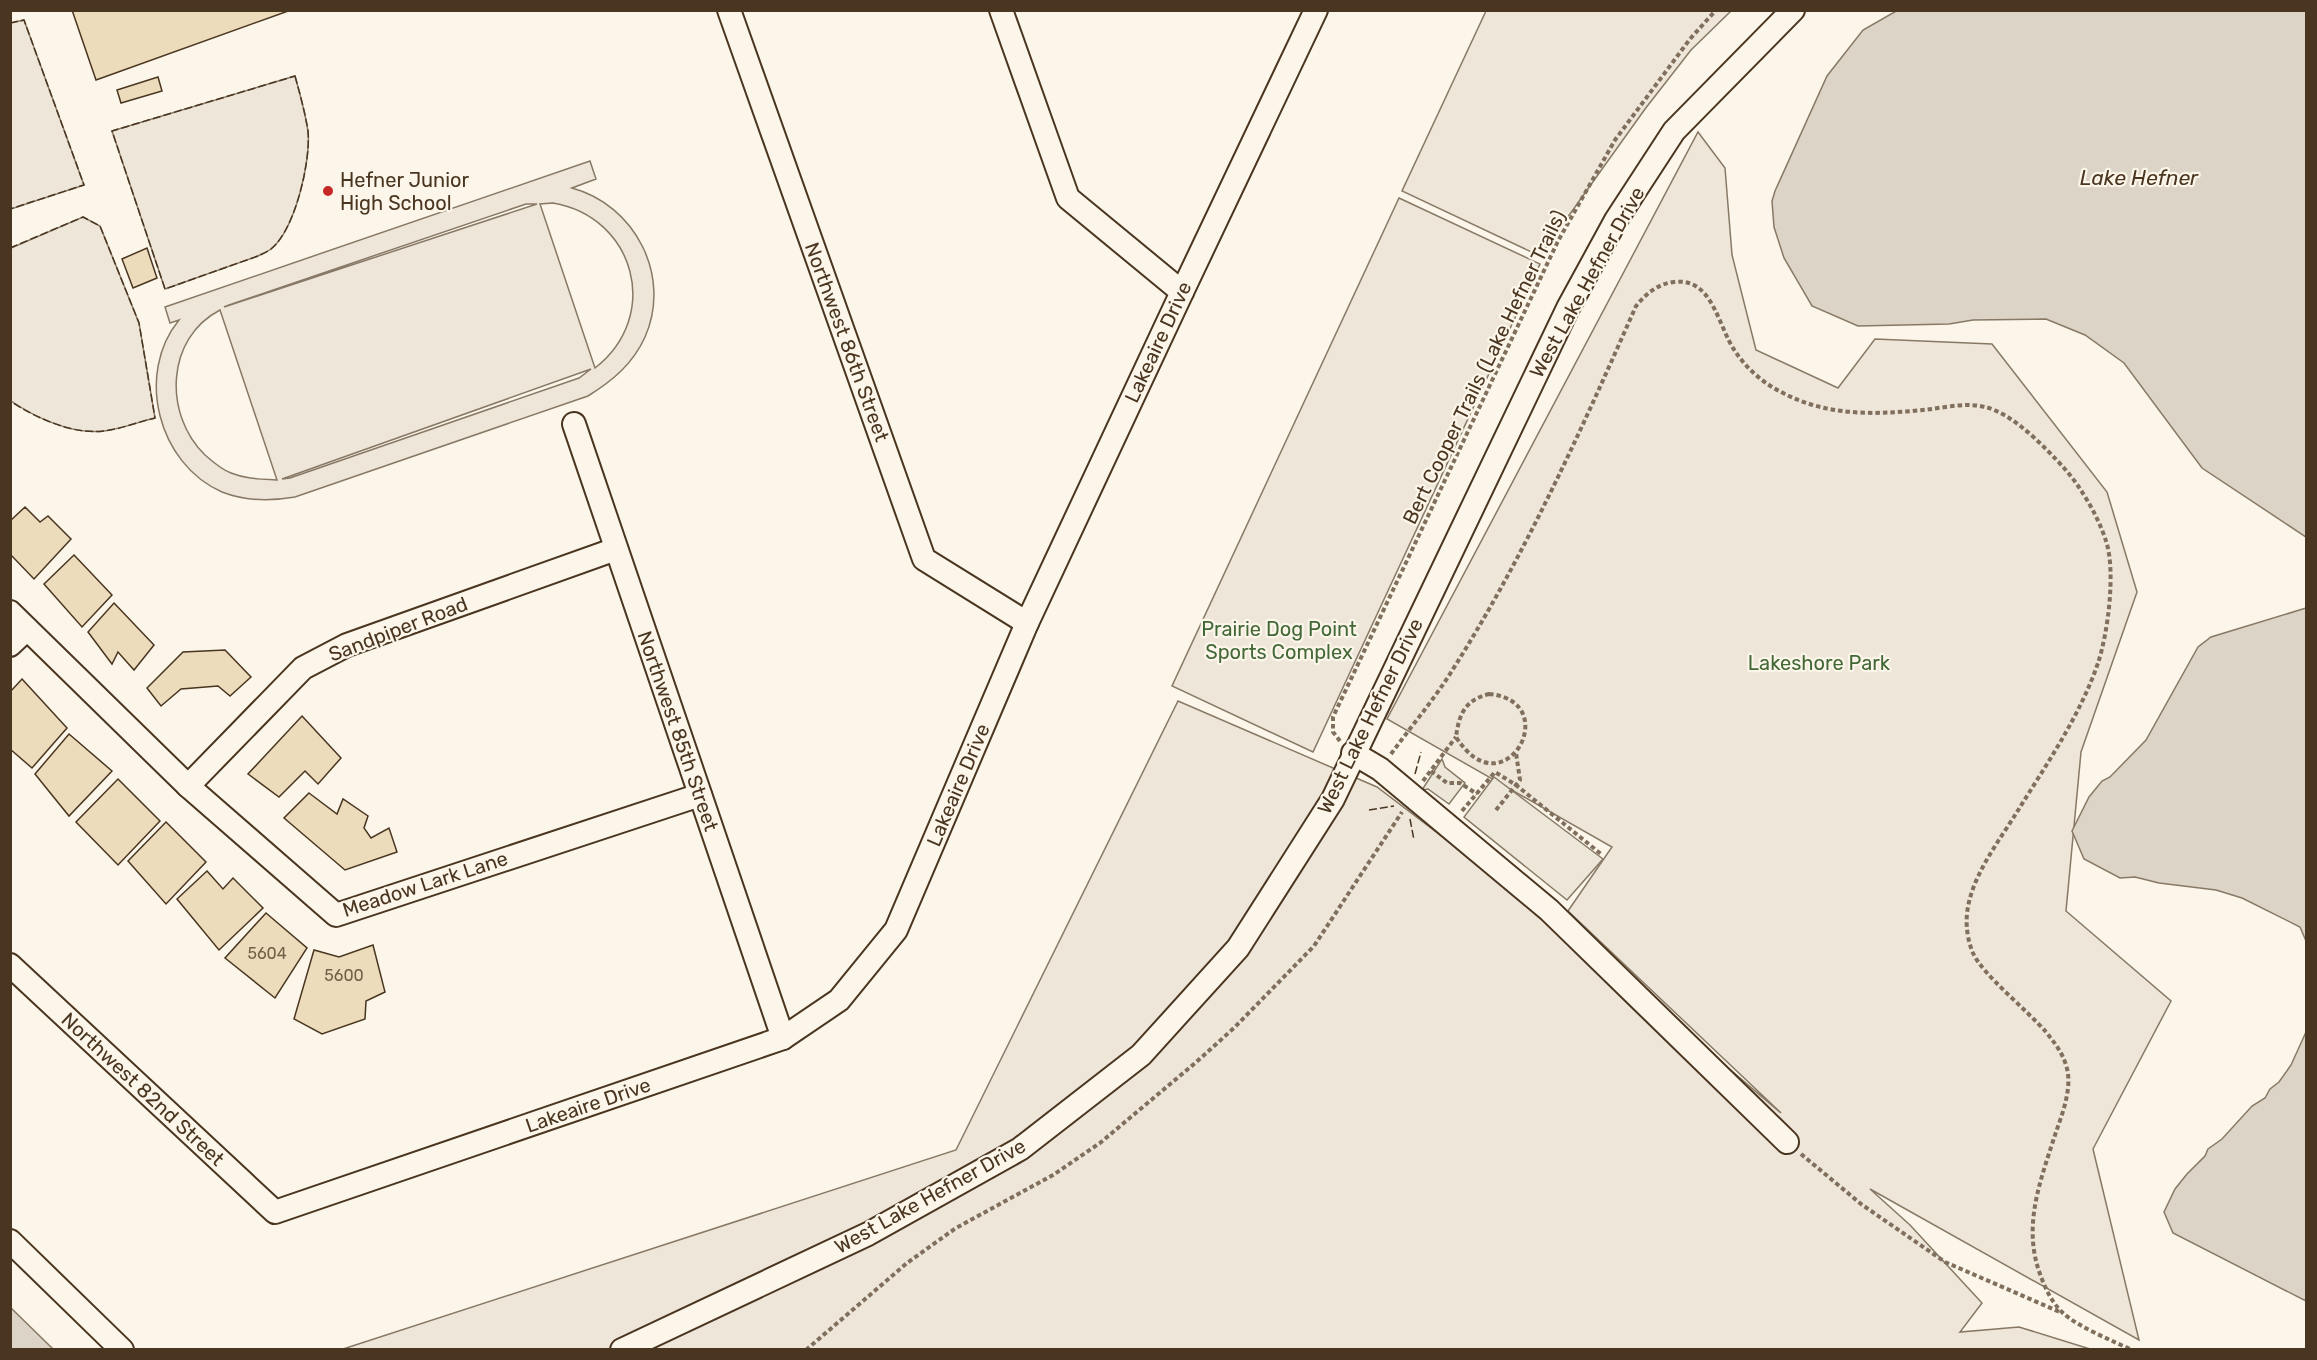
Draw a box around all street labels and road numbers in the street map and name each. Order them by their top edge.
street label: West Lake Hefner Drive [1525,182,1649,382]
street label: Bert Cooper Trails (Lake Hefner Trails) [1397,206,1571,528]
street label: Northwest 86th Street [800,239,894,445]
street label: Lakeaire Drive [1119,278,1197,406]
street label: Sandpiper Road [325,591,471,667]
street label: West Lake Hefner Drive [1312,614,1428,818]
street label: Northwest 85th Street [632,628,724,834]
street label: Lakeaire Drive [921,720,995,850]
street label: Meadow Lark Lane [339,846,511,922]
street label: Northwest 82nd Street [57,1007,230,1171]
street label: Lakeaire Drive [522,1072,654,1138]
street label: West Lake Hefner Drive [830,1134,1030,1258]

